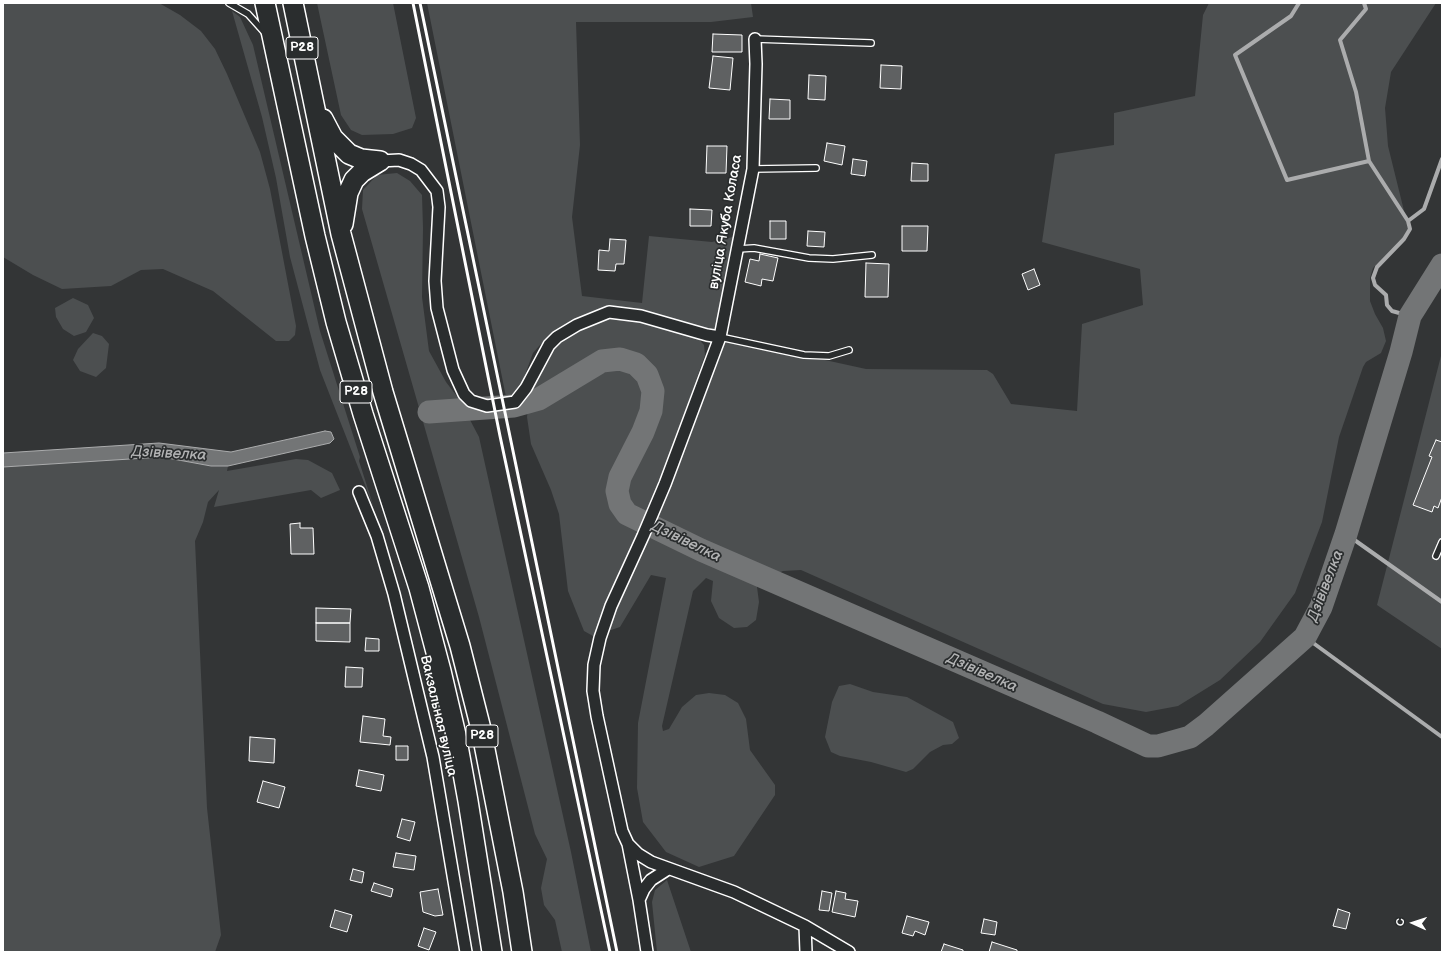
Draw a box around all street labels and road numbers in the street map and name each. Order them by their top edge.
road number: Р28 [286,37,318,59]
street label: вуліца Якуба Коласа [706,153,746,291]
road number: Р28 [340,381,372,403]
street label: Вакзальная вуліца [416,654,460,778]
road number: Р28 [466,725,498,747]

